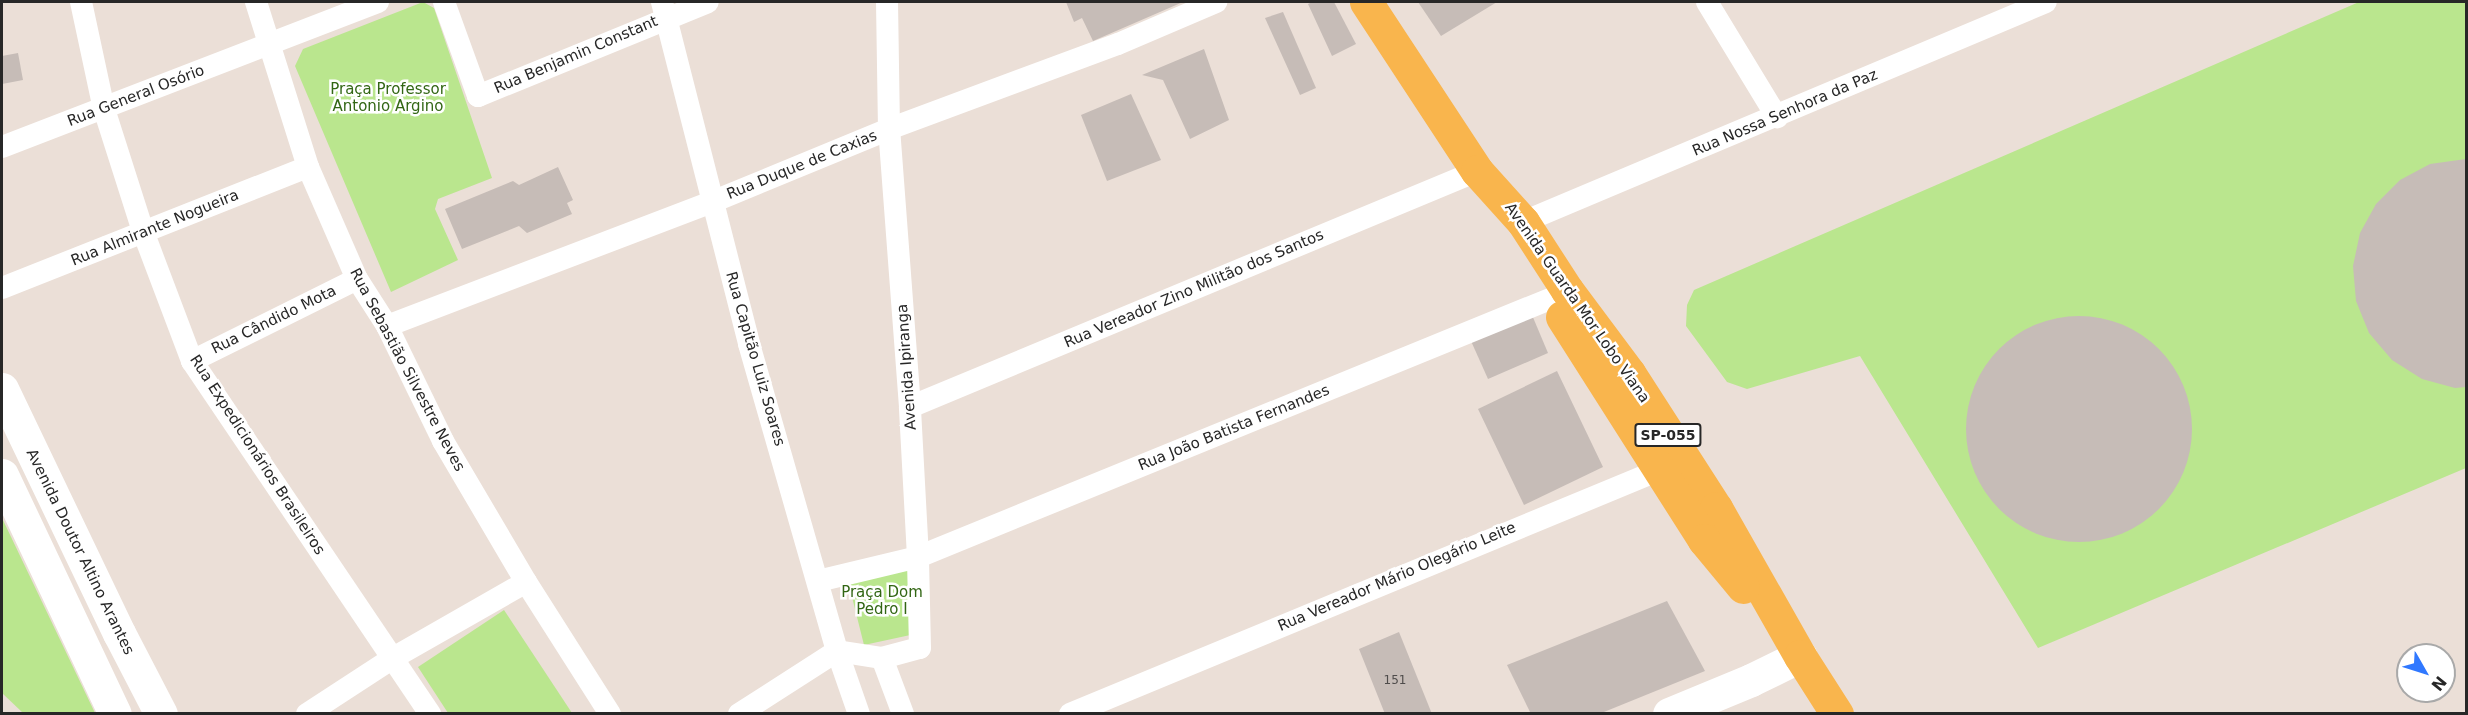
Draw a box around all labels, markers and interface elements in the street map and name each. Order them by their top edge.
street label: Rua Benjamin Constant [491,12,661,98]
street label: Rua General Osório [65,62,207,130]
street label: Rua Nossa Senhora da Paz [1690,66,1880,160]
park label: Praça Professor Antonio Argino [330,80,446,115]
street label: Rua Duque de Caxias [724,127,880,203]
street label: Rua Almirante Nogueira [68,186,242,270]
street label: Avenida Guarda Mor Lobo Viana [1501,199,1653,407]
street label: Rua Vereador Zino Militão dos Santos [1062,226,1326,352]
street label: Rua Sebastião Silvestre Neves [346,265,468,475]
street label: Rua Capitão Luiz Soares [721,270,789,448]
street label: Rua Cândido Mota [209,282,339,358]
street label: Avenida Ipiranga [894,303,920,431]
street label: Rua Expedicionários Brasileiros [186,352,328,558]
street label: Rua João Batista Fernandes [1136,381,1332,475]
road number: SP-055 [1634,424,1702,446]
street label: Avenida Doutor Altino Arantes [22,446,138,658]
street label: Rua Vereador Mário Olegário Leite [1275,519,1519,635]
park label: Praça Dom Pedro I [841,583,923,618]
north arrow [2396,643,2456,703]
text: N [2427,672,2450,695]
house number: 151 [1384,674,1406,688]

